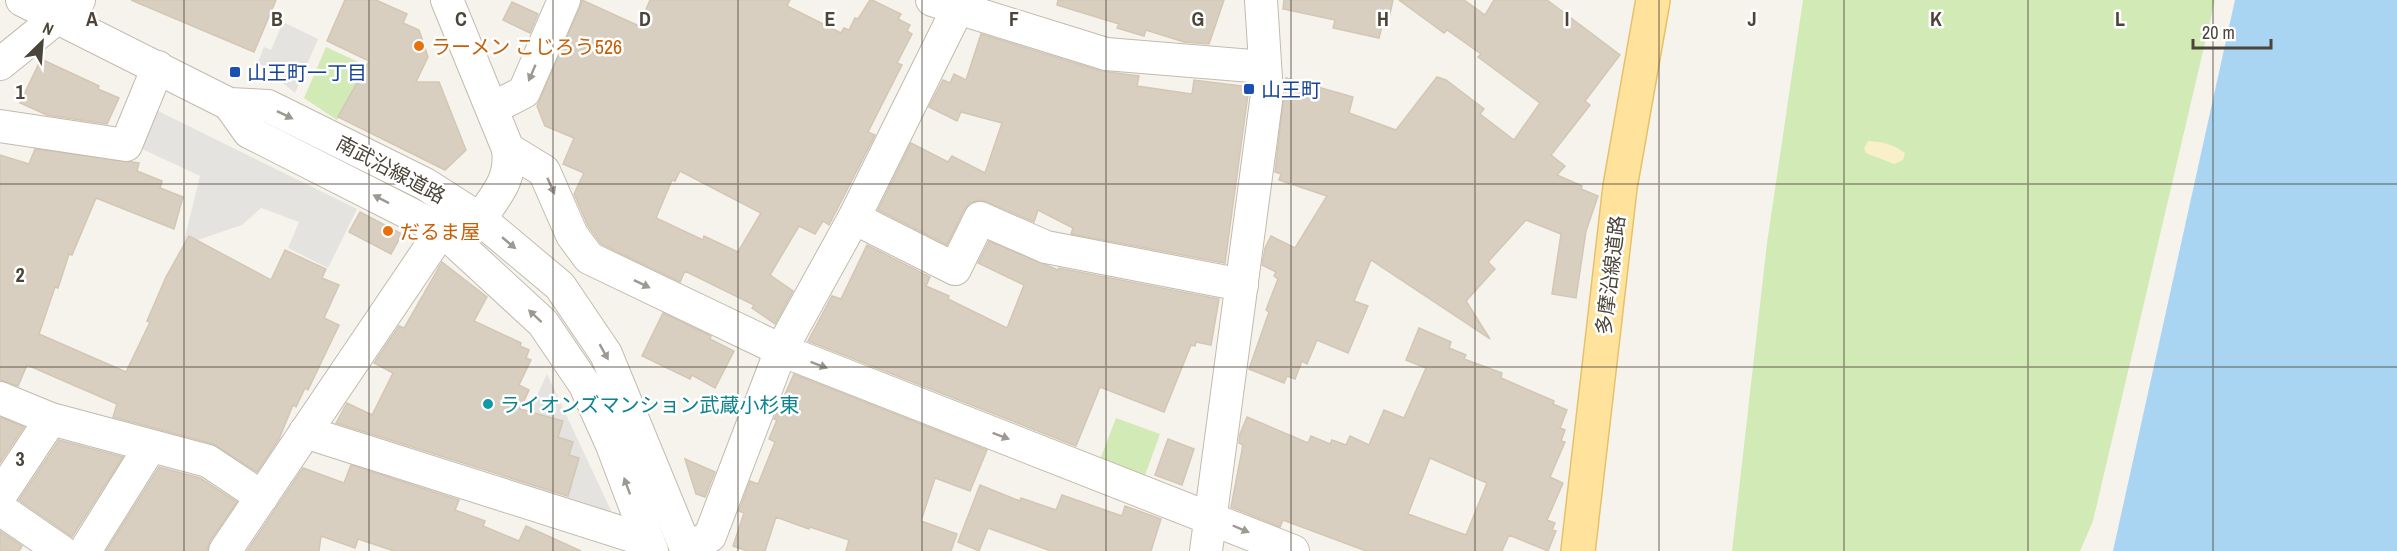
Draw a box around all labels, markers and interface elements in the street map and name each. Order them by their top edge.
text: A [86,5,98,32]
text: B [271,5,283,32]
text: C [455,5,467,32]
text: D [639,5,651,32]
text: E [825,5,836,32]
text: F [1009,5,1019,32]
text: G [1192,5,1204,32]
text: H [1377,5,1389,32]
text: I [1565,5,1569,32]
text: J [1747,5,1757,32]
text: K [1930,5,1942,32]
text: L [2115,5,2125,32]
north arrow [12,12,72,72]
scale bar [2193,12,2271,50]
text: N [39,16,57,40]
text: 20 m [2202,20,2235,45]
place label: ラーメン こじろう526 [431,33,622,60]
marker: ラーメン こじろう526 [412,39,426,53]
place label: 山王町一丁目 [247,59,367,86]
one-way arrow [527,64,537,82]
marker: 山王町一丁目 [228,65,242,79]
place label: 山王町 [1261,76,1321,103]
text: 1 [15,78,25,105]
marker: 山王町 [1242,82,1256,96]
one-way arrow [277,110,294,120]
street label: 南武沿線道路 [332,129,450,209]
one-way arrow [546,178,555,195]
one-way arrow [373,194,390,203]
street label: 多摩沿線道路 [1589,214,1631,336]
place label: だるま屋 [400,218,480,245]
marker: だるま屋 [381,224,395,238]
one-way arrow [501,236,516,249]
text: 2 [15,261,25,288]
one-way arrow [633,279,650,288]
one-way arrow [528,310,543,323]
one-way arrow [599,343,609,360]
one-way arrow [810,361,828,370]
place label: ライオンズマンション武蔵小杉東 [500,391,800,418]
marker: ライオンズマンション武蔵小杉東 [481,397,495,411]
one-way arrow [992,431,1010,441]
text: 3 [15,445,25,472]
one-way arrow [622,477,632,495]
one-way arrow [1232,525,1250,534]

